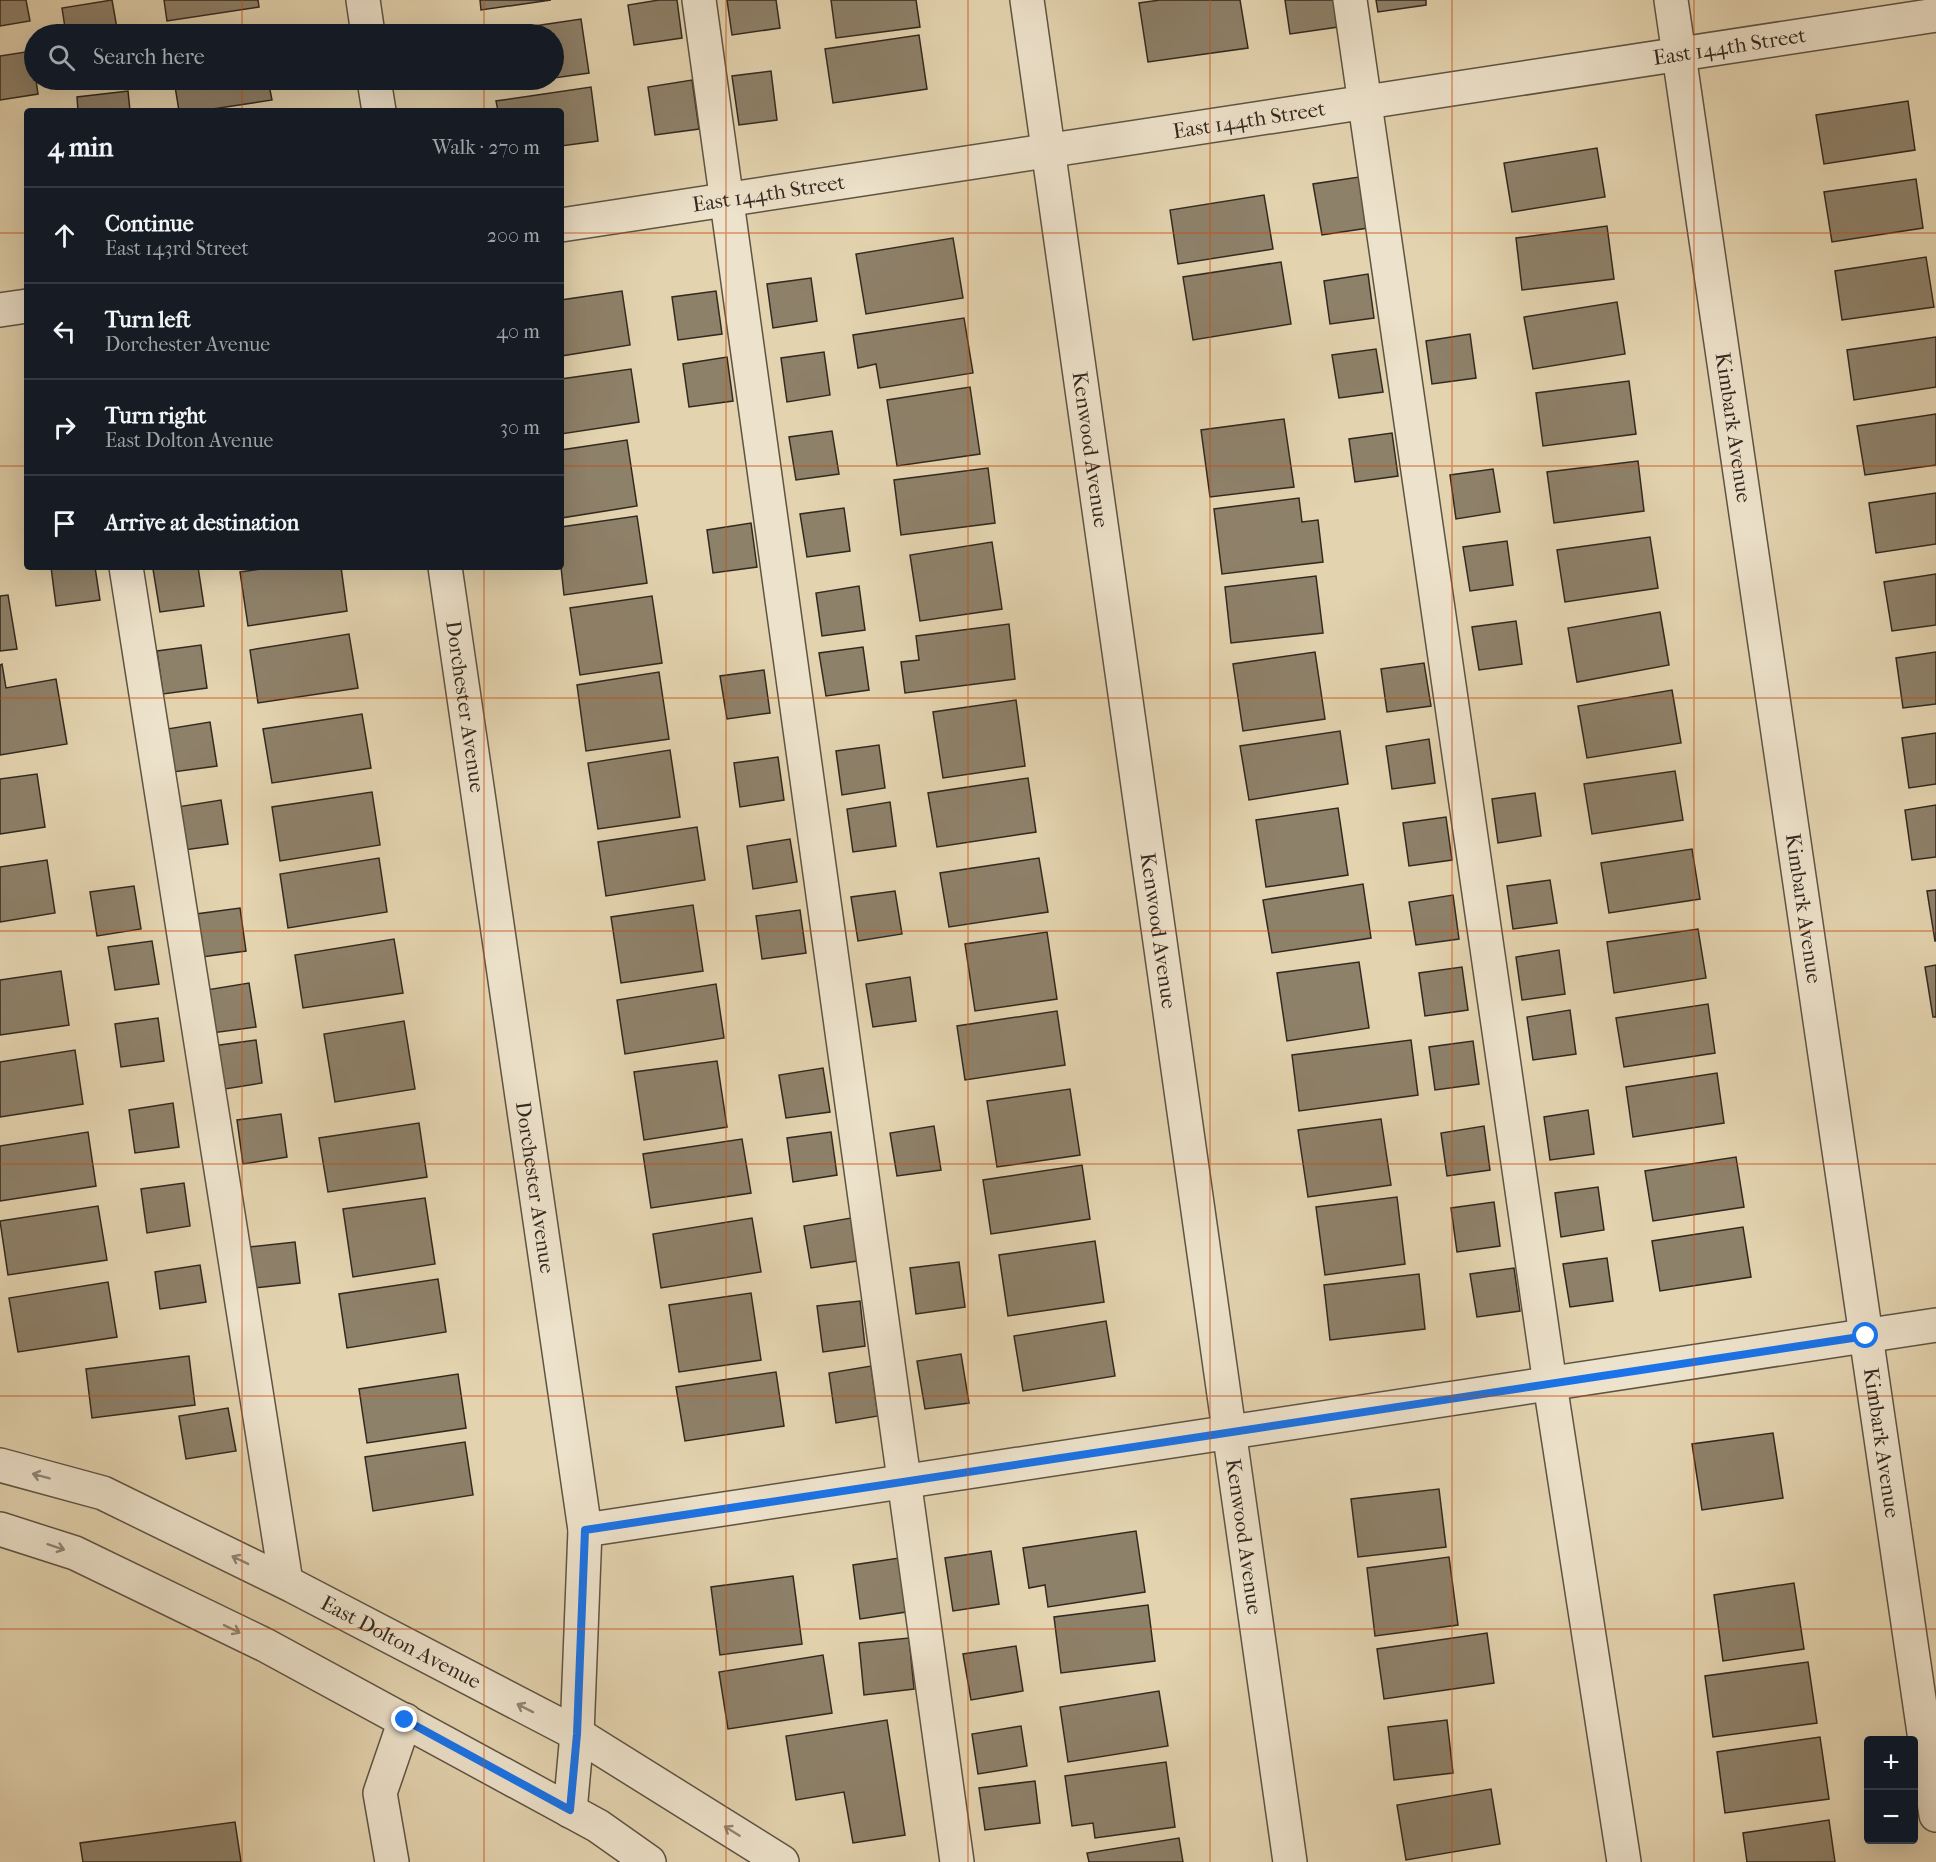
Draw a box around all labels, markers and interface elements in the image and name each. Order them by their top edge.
street label: East 144th Street [1652,23,1808,70]
search box [24,24,564,90]
icon: search [45,41,78,74]
text: Search here [93,44,205,70]
street label: East 144th Street [1171,96,1327,143]
text: 4 min [48,132,113,163]
text: Walk · 270 m [432,136,540,159]
street label: East 144th Street [691,170,847,217]
text: Continue [105,211,194,237]
icon: ahead [48,219,81,252]
text: 200 m [487,224,540,247]
text: East 143rd Street [105,237,249,260]
text: Turn left [105,307,191,333]
icon: left [48,315,81,348]
text: 40 m [496,320,540,343]
text: Dorchester Avenue [105,333,270,356]
street label: Kimbark Avenue [1711,351,1756,504]
street label: Kenwood Avenue [1068,370,1113,529]
text: Turn right [105,403,206,429]
icon: right [48,411,81,444]
text: 30 m [500,416,540,439]
text: East Dolton Avenue [105,429,274,452]
icon: arrive [48,507,81,540]
text: Arrive at destination [105,510,299,536]
street label: Dorchester Avenue [441,619,490,794]
street label: Kimbark Avenue [1781,832,1826,985]
street label: Kenwood Avenue [1136,851,1181,1010]
street label: Dorchester Avenue [511,1100,560,1275]
route start [1852,1322,1878,1348]
street label: Kimbark Avenue [1859,1366,1904,1519]
street label: Kenwood Avenue [1221,1457,1267,1616]
one-way arrow [32,1470,51,1481]
one-way arrow [46,1542,65,1553]
one-way arrow [231,1553,249,1565]
street label: East Dolton Avenue [317,1591,485,1694]
one-way arrow [223,1624,241,1636]
one-way arrow [516,1701,534,1713]
route end [391,1706,417,1732]
map controls [1864,1736,1918,1844]
button: + [1864,1736,1918,1790]
button: − [1864,1790,1918,1844]
one-way arrow [724,1825,741,1837]

